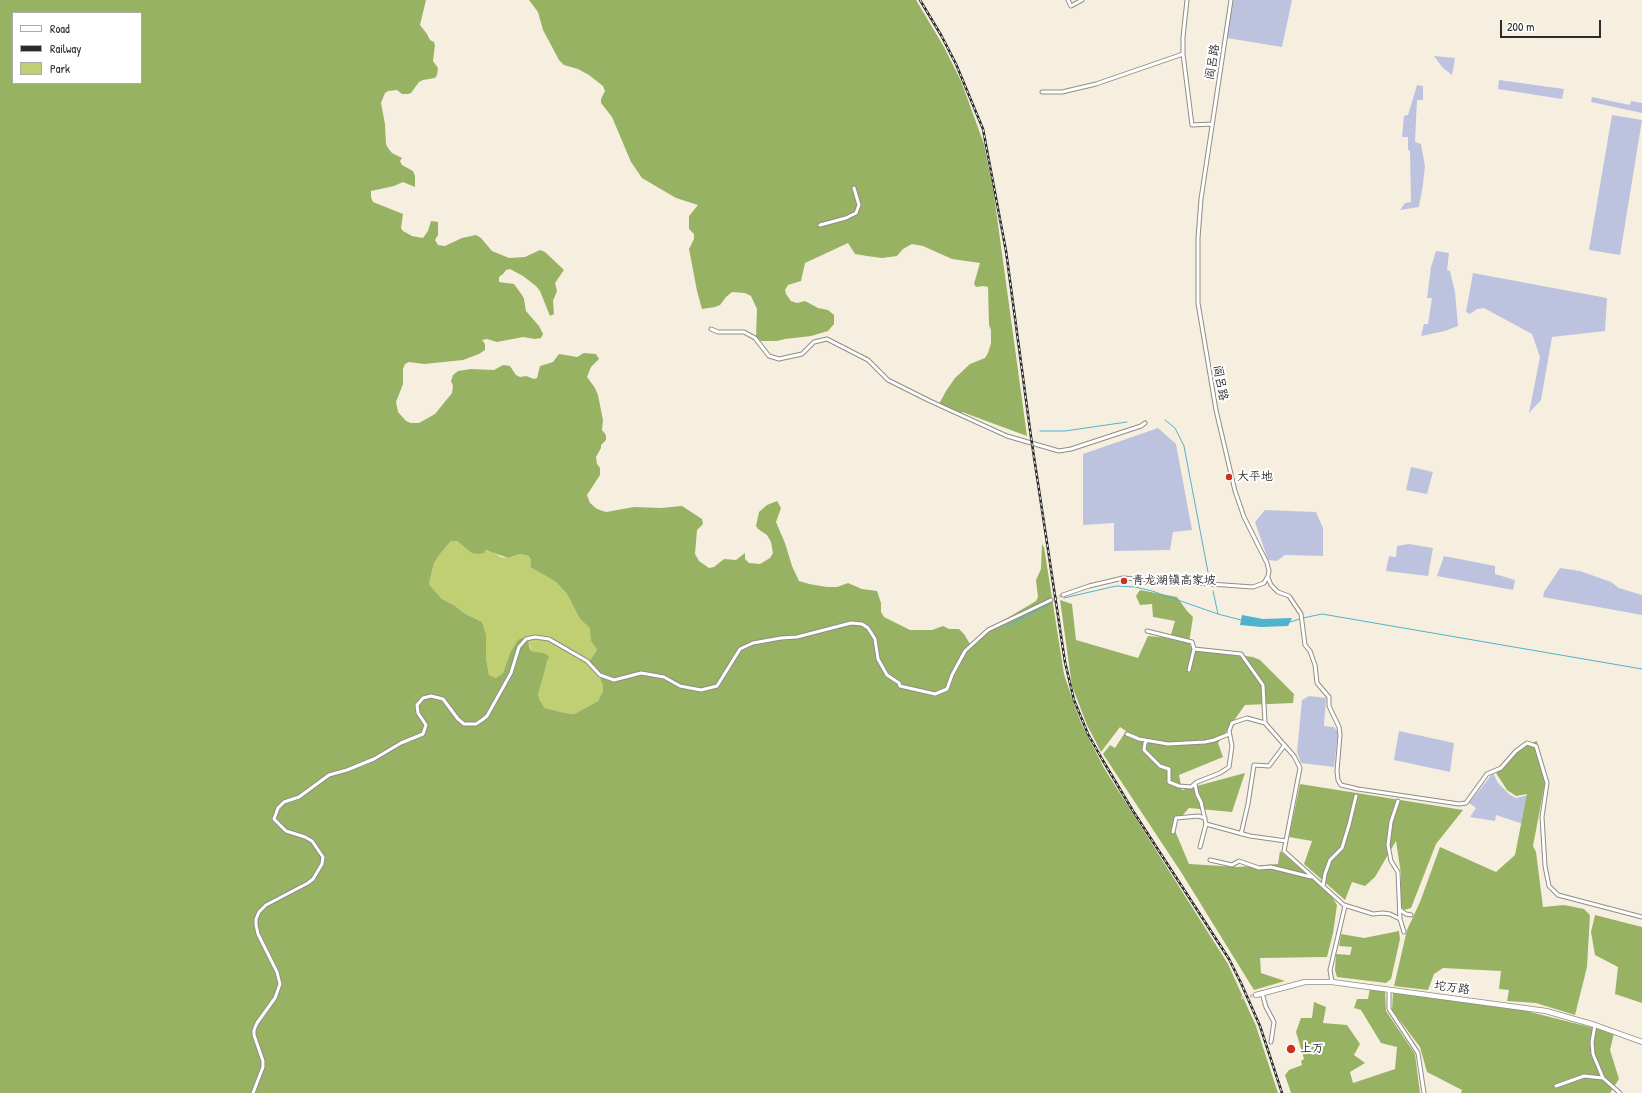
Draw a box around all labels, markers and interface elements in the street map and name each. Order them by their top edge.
legend [12,12,142,84]
scale bar [1502,12,1603,38]
text: 200 m [1507,18,1534,35]
text: Road [50,20,70,37]
text: Railway [50,40,81,57]
street label: 阎吕路 [1203,43,1223,81]
text: Park [50,60,70,77]
street label: 阎吕路 [1209,364,1231,402]
place label: 大平地 [1237,470,1273,484]
marker: 大平地 [1224,472,1234,482]
place label: 青龙湖镇高家坡 [1132,574,1216,588]
marker: 青龙湖镇高家坡 [1119,576,1129,586]
street label: 坨万路 [1433,978,1471,998]
place label: 上万 [1300,1042,1324,1056]
marker: 上万 [1285,1043,1297,1055]

